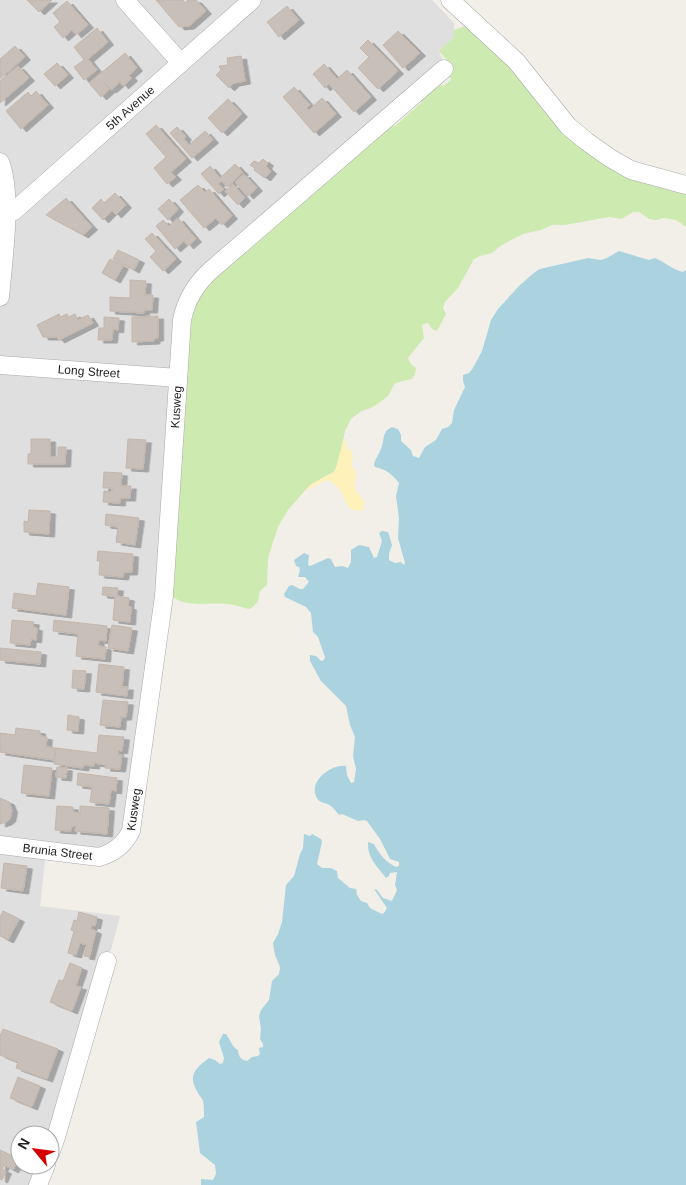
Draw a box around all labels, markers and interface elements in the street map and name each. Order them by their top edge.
street label: 5th Avenue [103,83,158,133]
street label: Long Street [57,362,121,381]
street label: Kusweg [168,385,185,429]
street label: Kusweg [124,787,144,832]
street label: Brunia Street [22,841,94,863]
north arrow [10,1125,60,1175]
text: N [14,1135,33,1152]

